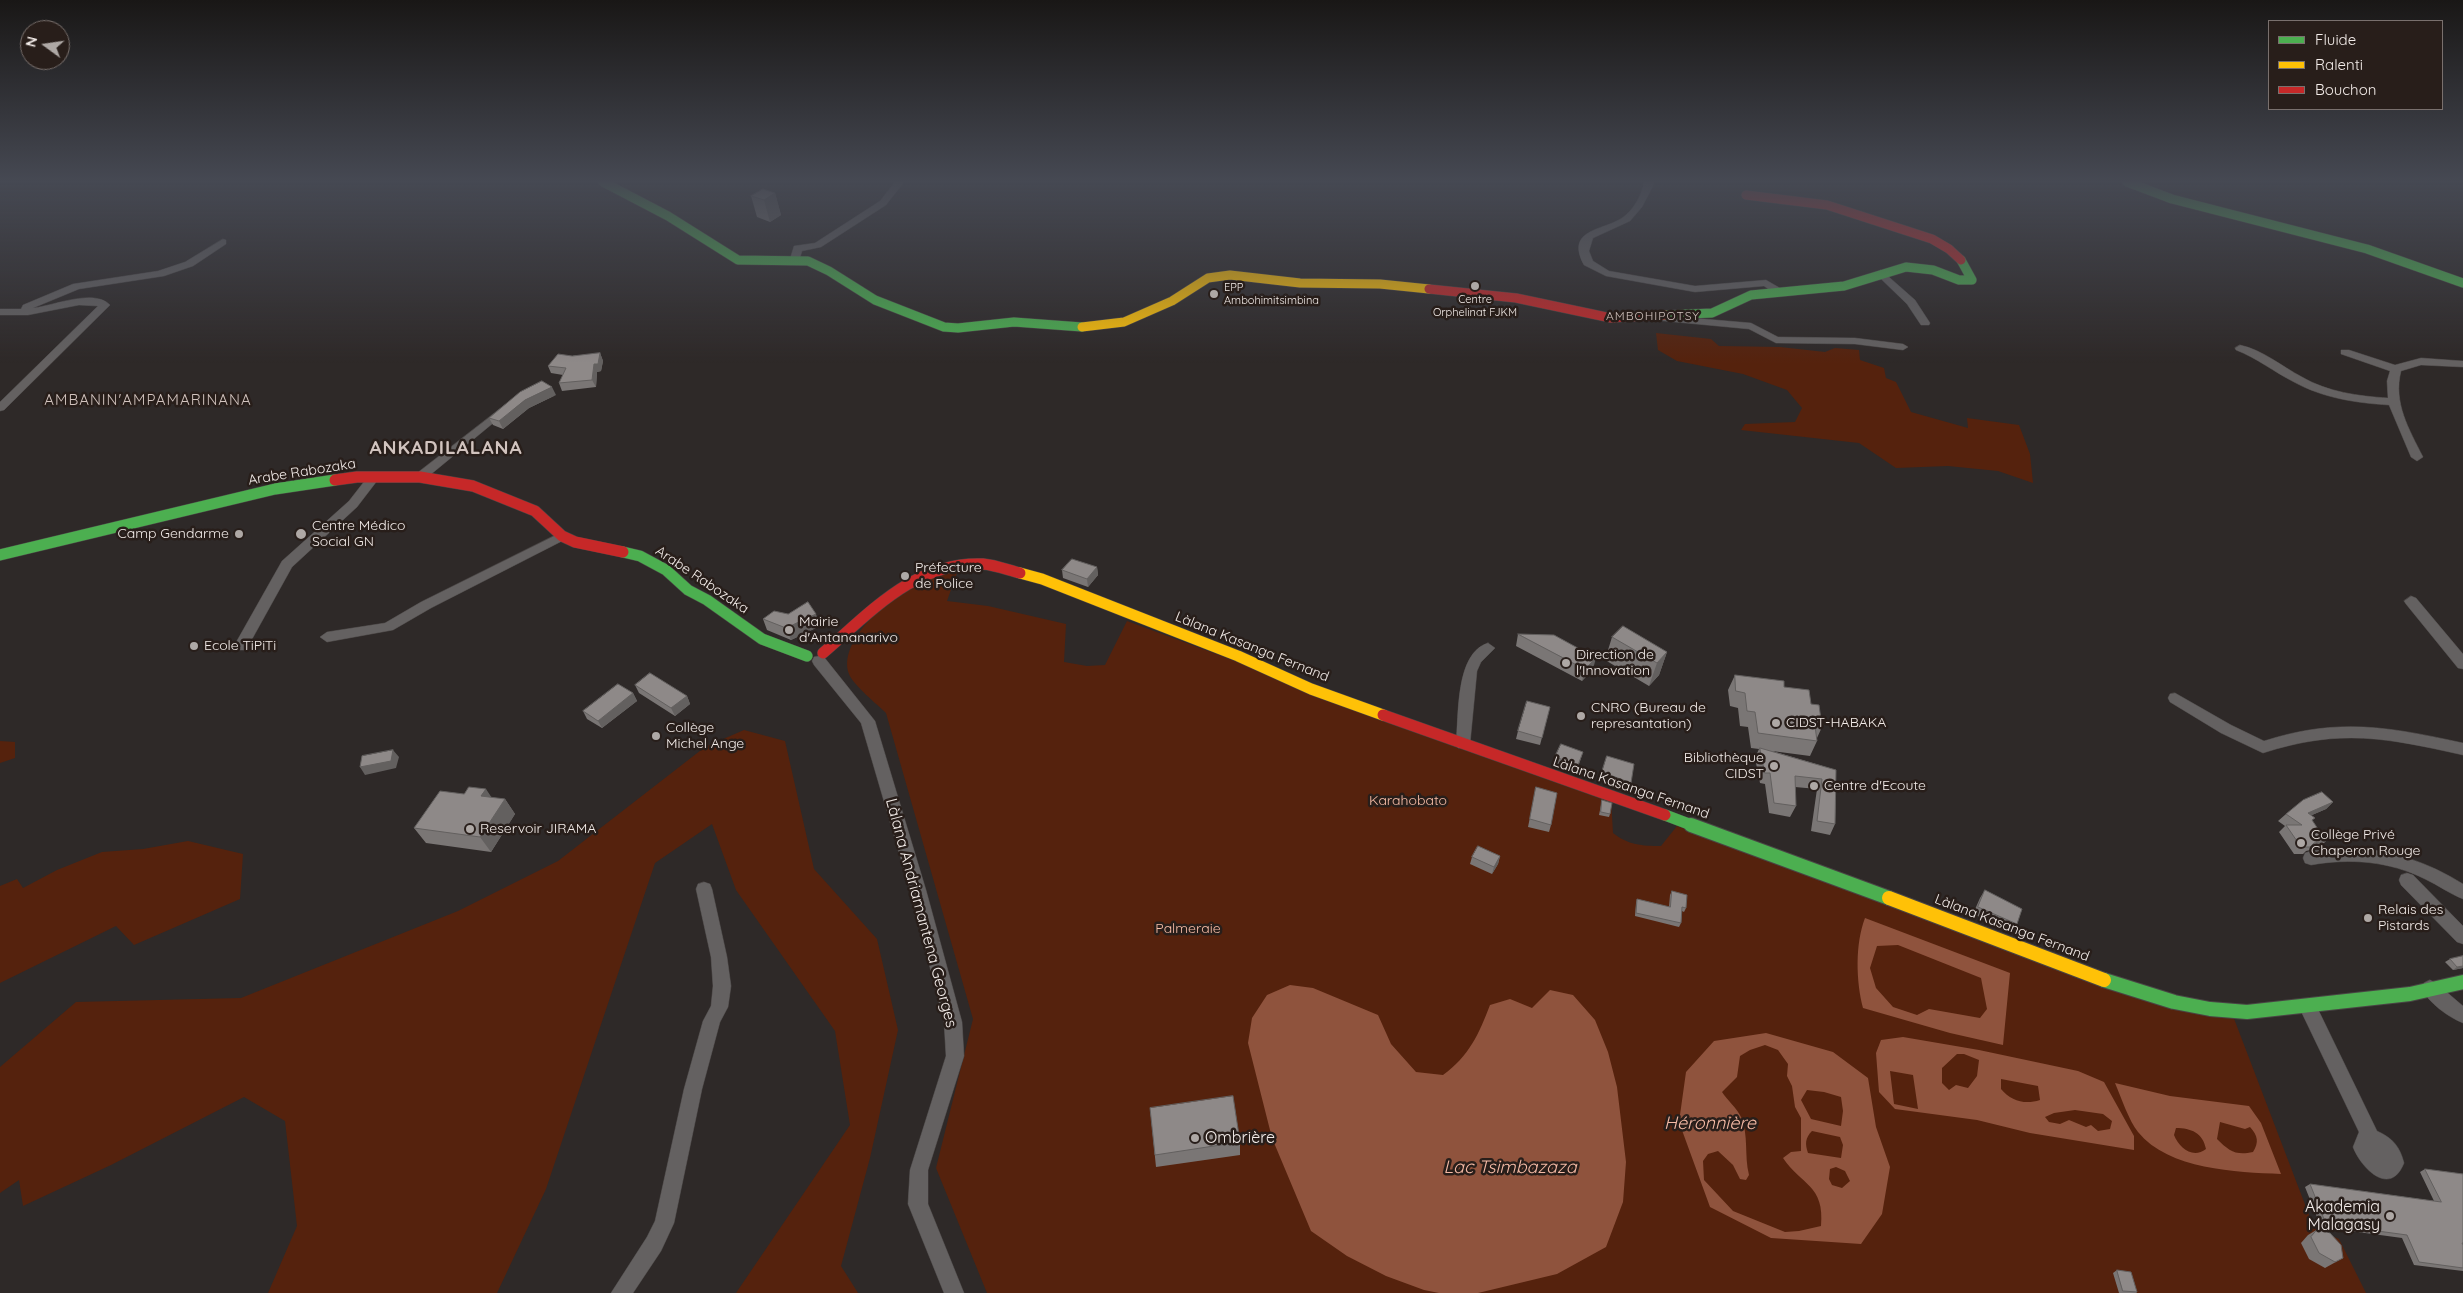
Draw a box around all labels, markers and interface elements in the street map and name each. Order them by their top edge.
north arrow [20,20,70,70]
legend [2268,20,2443,110]
text: Fluide [2315,30,2356,49]
text: N [21,34,41,49]
text: Ralenti [2315,55,2363,74]
text: Bouchon [2315,80,2376,99]
marker: Centre Orphelinat FJKM [1469,280,1481,292]
place label: EPP Ambohimitsimbina [1224,281,1319,307]
marker: EPP Ambohimitsimbina [1208,288,1220,300]
place label: Centre Orphelinat FJKM [1433,293,1517,319]
district label: AMBOHIPOTSY [1605,309,1701,323]
district label: AMBANIN'AMPAMARINANA [42,391,254,409]
district label: ANKADILALANA [368,437,524,459]
street label: Arabe Rabozaka [247,455,357,489]
place label: Centre Médico Social GN [312,518,405,550]
place label: Camp Gendarme [118,526,229,542]
marker: Centre Médico Social GN [294,527,308,541]
marker: Camp Gendarme [233,528,245,540]
street label: Arabe Rabozaka [652,543,752,617]
place label: Préfecture de Police [915,560,982,592]
marker: Préfecture de Police [899,570,911,582]
street label: Làlana Kasanga Fernand [1173,608,1331,686]
place label: Mairie d'Antananarivo [799,614,898,646]
marker: Mairie d'Antananarivo [783,624,795,636]
place label: Ecole TiPiTi [204,638,276,654]
marker: Ecole TiPiTi [188,640,200,652]
place label: Direction de l'Innovation [1576,647,1654,680]
marker: Direction de l'Innovation [1560,657,1572,669]
place label: CNRO (Bureau de represantation) [1591,700,1706,732]
marker: CNRO (Bureau de represantation) [1575,710,1587,722]
place label: CIDST-HABAKA [1786,715,1886,731]
marker: CIDST-HABAKA [1770,717,1782,729]
place label: Collège Michel Ange [666,720,744,752]
marker: Collège Michel Ange [650,730,662,742]
place label: Bibliothèque CIDST [1684,750,1764,782]
street label: Làlana Kasanga Fernand [1551,753,1711,823]
marker: Bibliothèque CIDST [1768,760,1780,772]
place label: Centre d'Ecoute [1824,778,1926,794]
marker: Centre d'Ecoute [1808,780,1820,792]
park label: Karahobato [1369,793,1447,809]
street label: Làlana Andriamantena Georges [881,796,961,1030]
place label: Reservoir JIRAMA [480,821,596,837]
marker: Reservoir JIRAMA [464,823,476,835]
place label: Collège Privé Chaperon Rouge [2311,827,2420,860]
marker: Collège Privé Chaperon Rouge [2295,837,2307,849]
street label: Làlana Kasanga Fernand [1932,891,2092,965]
place label: Relais des Pistards [2378,902,2443,934]
marker: Relais des Pistards [2362,912,2374,924]
park label: Palmeraie [1155,921,1221,937]
water label: Héronnière [1664,1113,1756,1135]
place label: Ombrière [1205,1128,1275,1148]
marker: Ombrière [1189,1132,1201,1144]
water label: Lac Tsimbazaza [1443,1157,1577,1179]
place label: Akademia Malagasy [2305,1197,2380,1235]
marker: Akademia Malagasy [2384,1210,2396,1222]

